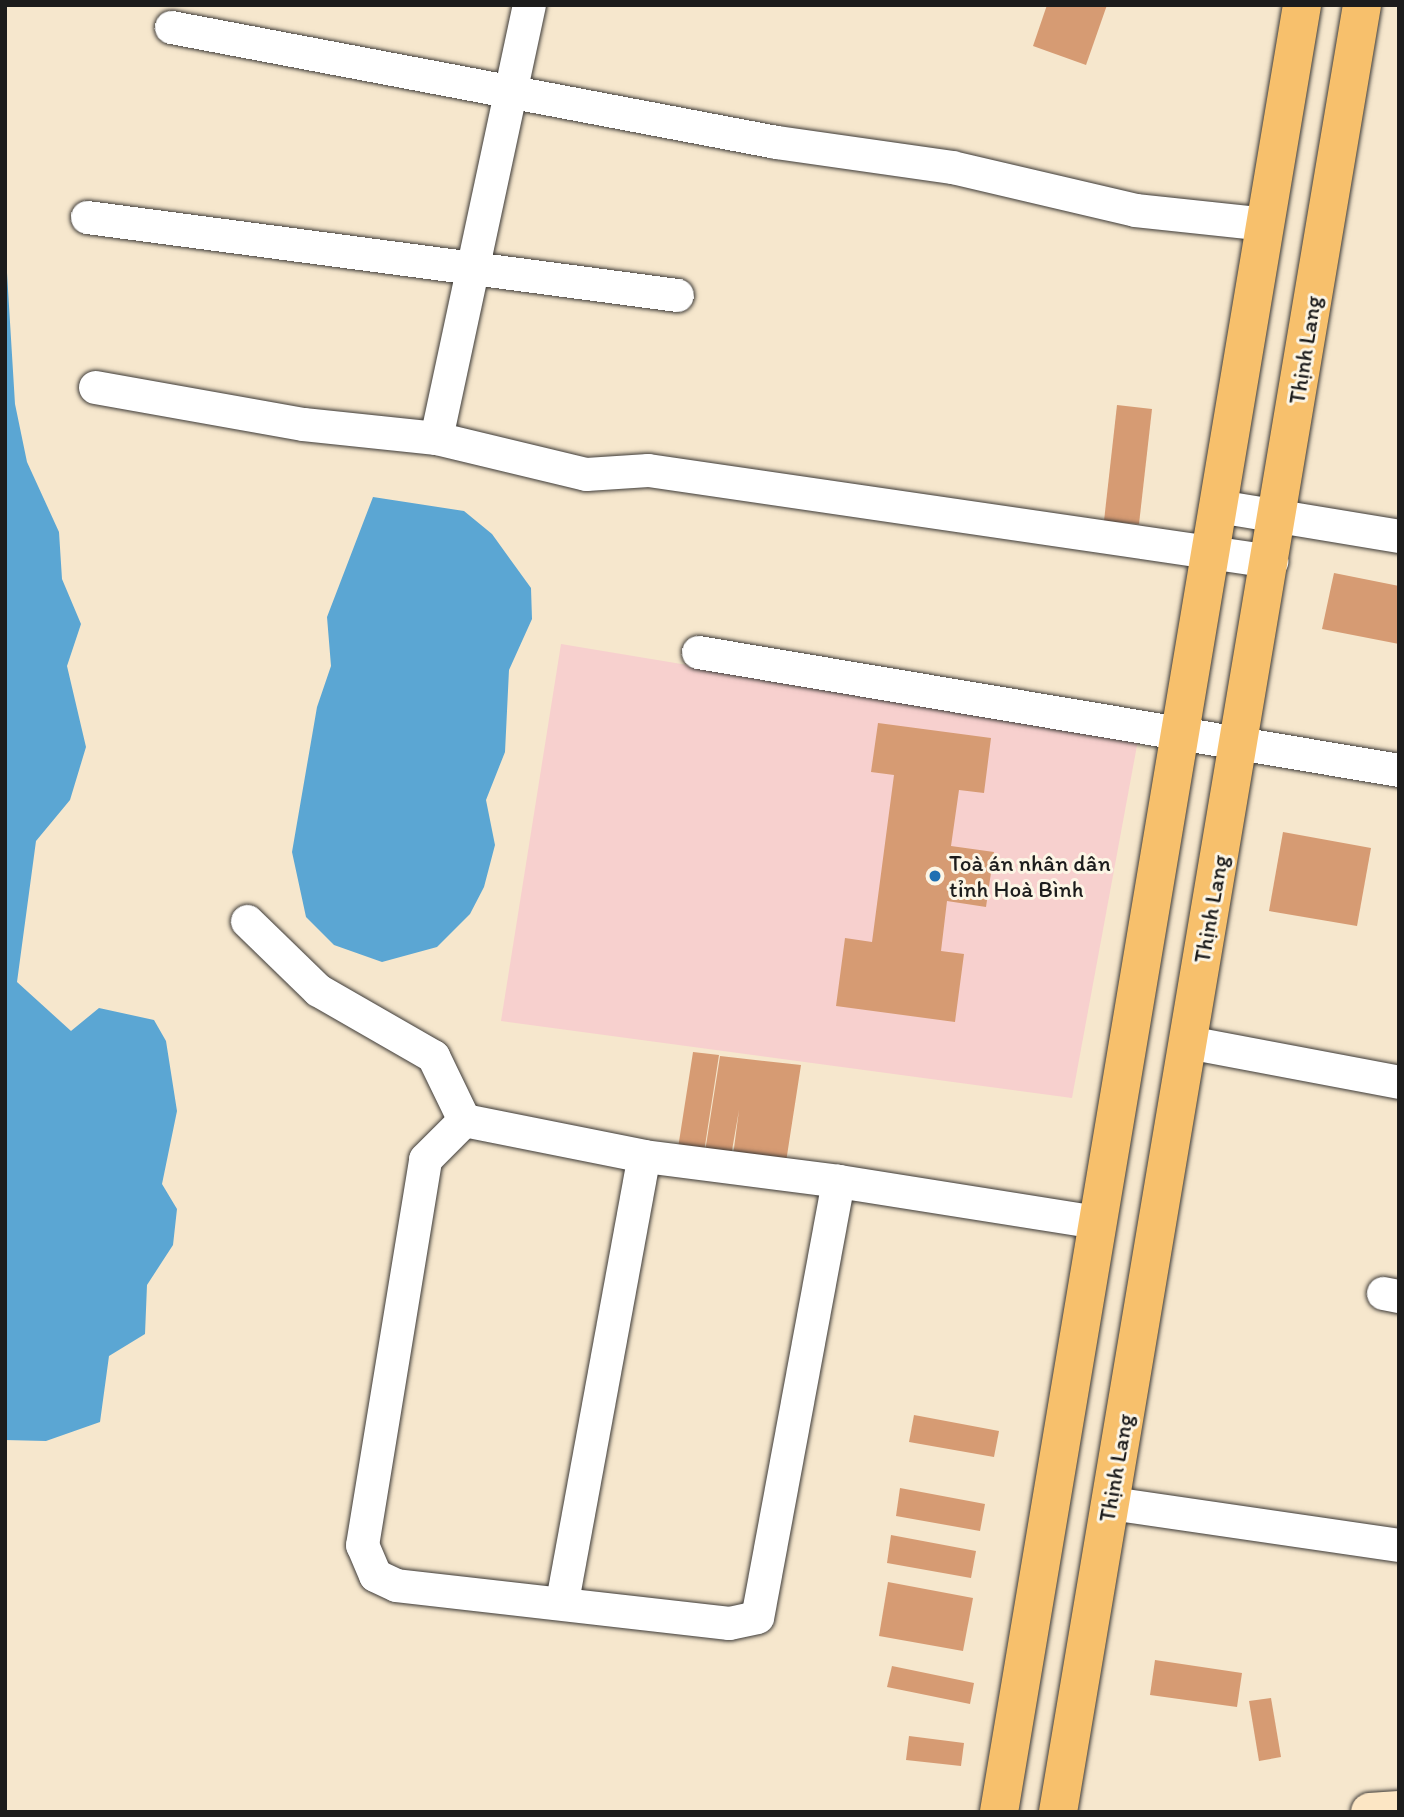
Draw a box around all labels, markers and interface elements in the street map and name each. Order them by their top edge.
street label: Thịnh Lang [1283,294,1327,406]
place label: Toà án nhân dân tỉnh Hoà Bình [949,849,1111,903]
street label: Thịnh Lang [1188,853,1234,965]
marker: Toà án nhân dân tỉnh Hoà Bình [927,868,943,884]
street label: Thịnh Lang [1093,1412,1139,1524]

